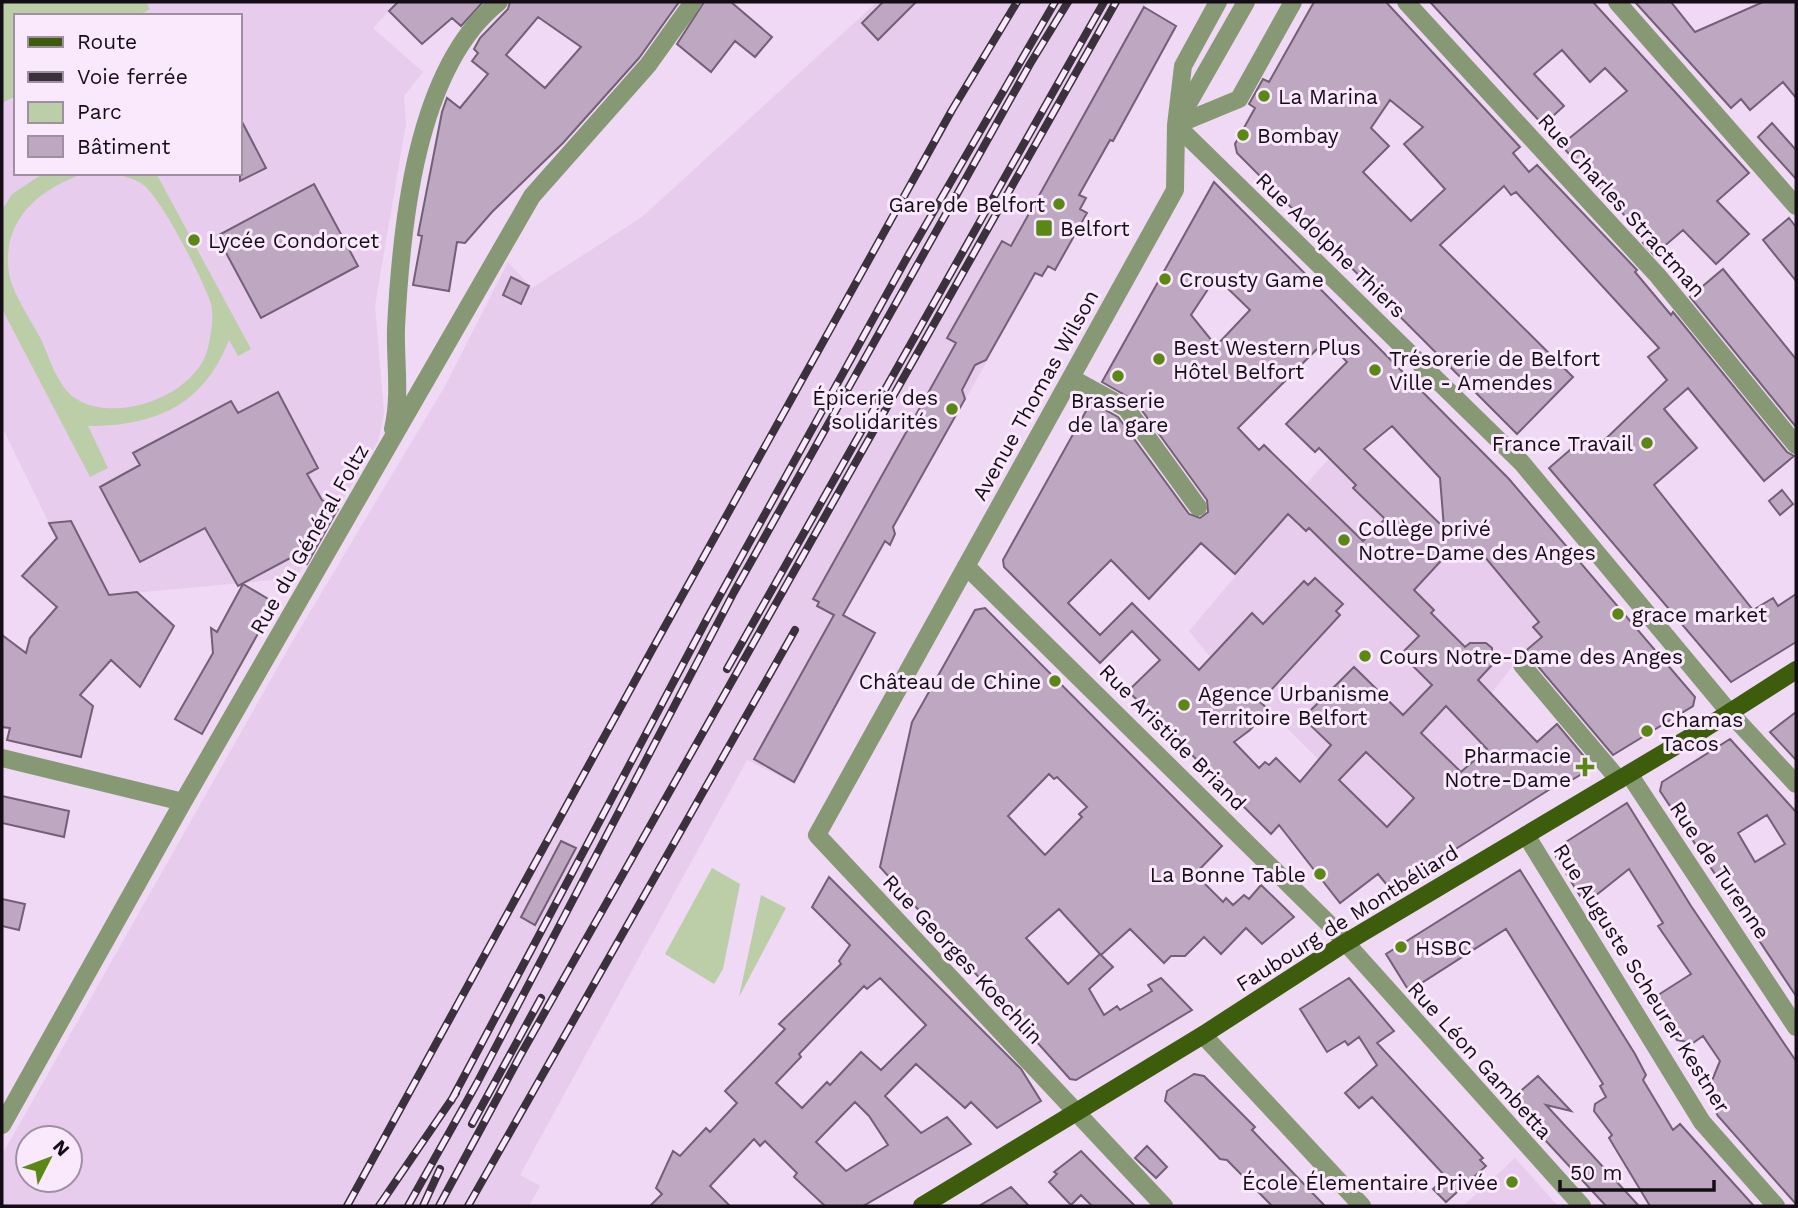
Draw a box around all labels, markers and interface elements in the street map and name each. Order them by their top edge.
legend [14,14,242,175]
text: Route [77,29,137,54]
text: Voie ferrée [77,64,188,89]
place label: La Marina [1278,84,1378,109]
marker: La Marina [1256,88,1272,104]
text: Parc [77,99,122,124]
street label: Rue Charles Stractman [1533,108,1711,302]
place label: Bombay [1257,123,1339,148]
marker: Bombay [1235,127,1251,143]
text: Bâtiment [77,134,171,159]
street label: Rue Adolphe Thiers [1251,167,1411,323]
place label: Gare de Belfort [888,192,1045,217]
marker: Gare de Belfort [1051,196,1067,212]
place label: Belfort [1060,216,1130,241]
marker: Belfort [1034,218,1054,238]
place label: Lycée Condorcet [208,228,379,253]
marker: Lycée Condorcet [186,232,202,248]
place label: Crousty Game [1179,267,1324,292]
marker: Crousty Game [1157,271,1173,287]
street label: Avenue Thomas Wilson [967,285,1103,505]
place label: Best Western Plus Hôtel Belfort [1173,335,1361,384]
place label: Trésorerie de Belfort Ville - Amendes [1389,346,1600,395]
marker: Best Western Plus Hôtel Belfort [1151,351,1167,367]
marker: Trésorerie de Belfort Ville - Amendes [1367,362,1383,378]
marker: Brasserie de la gare [1110,368,1126,384]
place label: Épicerie des solidarités [812,385,938,434]
place label: Brasserie de la gare [1068,388,1168,437]
marker: Épicerie des solidarités [944,401,960,417]
place label: France Travail [1492,431,1634,456]
marker: France Travail [1639,435,1655,451]
street label: Rue du Général Foltz [244,440,374,638]
place label: Collège privé Notre-Dame des Anges [1358,516,1596,565]
marker: Collège privé Notre-Dame des Anges [1336,532,1352,548]
place label: grace market [1632,602,1767,627]
marker: grace market [1610,606,1626,622]
place label: Cours Notre-Dame des Anges [1379,644,1683,669]
marker: Cours Notre-Dame des Anges [1357,648,1373,664]
street label: Rue Aristide Briand [1095,659,1251,815]
place label: Château de Chine [859,669,1041,694]
marker: Château de Chine [1047,673,1063,689]
place label: Agence Urbanisme Territoire Belfort [1198,681,1389,730]
marker: Agence Urbanisme Territoire Belfort [1176,697,1192,713]
place label: Chamas Tacos [1661,707,1743,756]
marker: Chamas Tacos [1639,723,1655,739]
place label: Pharmacie Notre-Dame [1444,743,1571,792]
marker: Pharmacie Notre-Dame [1577,759,1593,775]
street label: Rue de Turenne [1665,796,1775,944]
street label: Faubourg de Montbéliard [1232,839,1462,997]
street label: Rue Auguste Scheurer Kestner [1549,839,1736,1117]
place label: La Bonne Table [1150,862,1306,887]
marker: La Bonne Table [1312,866,1328,882]
street label: Rue Georges Koechlin [878,869,1048,1049]
place label: HSBC [1415,935,1472,960]
marker: HSBC [1393,939,1409,955]
street label: Rue Léon Gambetta [1403,976,1557,1144]
north arrow [14,1124,84,1194]
text: N [48,1135,75,1161]
scale bar [1560,1148,1714,1192]
text: 50 m [1570,1160,1622,1185]
place label: École Élementaire Privée [1242,1170,1498,1195]
marker: École Élementaire Privée [1504,1174,1520,1190]

